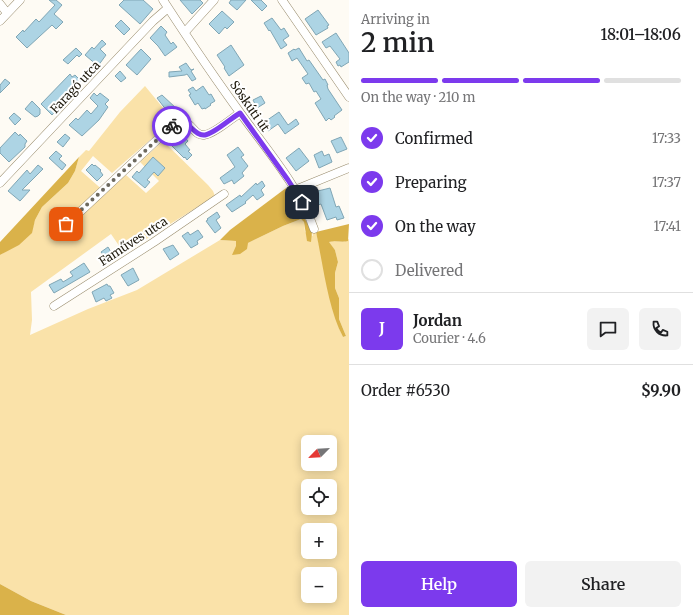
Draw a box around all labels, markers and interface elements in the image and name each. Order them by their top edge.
text: Arriving in [361,11,430,28]
text: 18:01–18:06 [601,25,681,44]
text: 2 min [361,26,434,59]
street label: Faragó utca [47,57,103,116]
street label: Sóskúti út [227,78,273,135]
text: On the way · 210 m [361,89,476,106]
courier [152,106,192,146]
icon: bike [161,115,183,137]
icon: check [361,127,383,149]
text: Confirmed [395,129,473,148]
text: 17:33 [652,130,681,147]
icon: check [361,171,383,193]
text: Preparing [395,173,467,192]
text: 17:37 [652,174,681,191]
pin [285,185,319,219]
icon: home [291,191,313,213]
pin [49,207,83,241]
icon: bag [55,213,77,235]
street label: Faműves utca [96,213,170,269]
icon: check [361,215,383,237]
text: On the way [395,217,476,236]
text: 17:41 [654,218,681,235]
text: Delivered [395,261,463,280]
button: chat [587,308,629,350]
button: phone [639,308,681,350]
text: Jordan [413,311,462,330]
text: J [379,319,385,338]
text: Courier · 4.6 [413,330,486,347]
text: Order #6530 [361,381,450,400]
text: $9.90 [641,381,681,400]
north arrow [301,435,337,471]
map controls [301,435,337,603]
button: locate [301,479,337,515]
button: + [301,523,337,559]
button: Help [361,561,517,607]
button: Share [525,561,681,607]
button: − [301,567,337,603]

